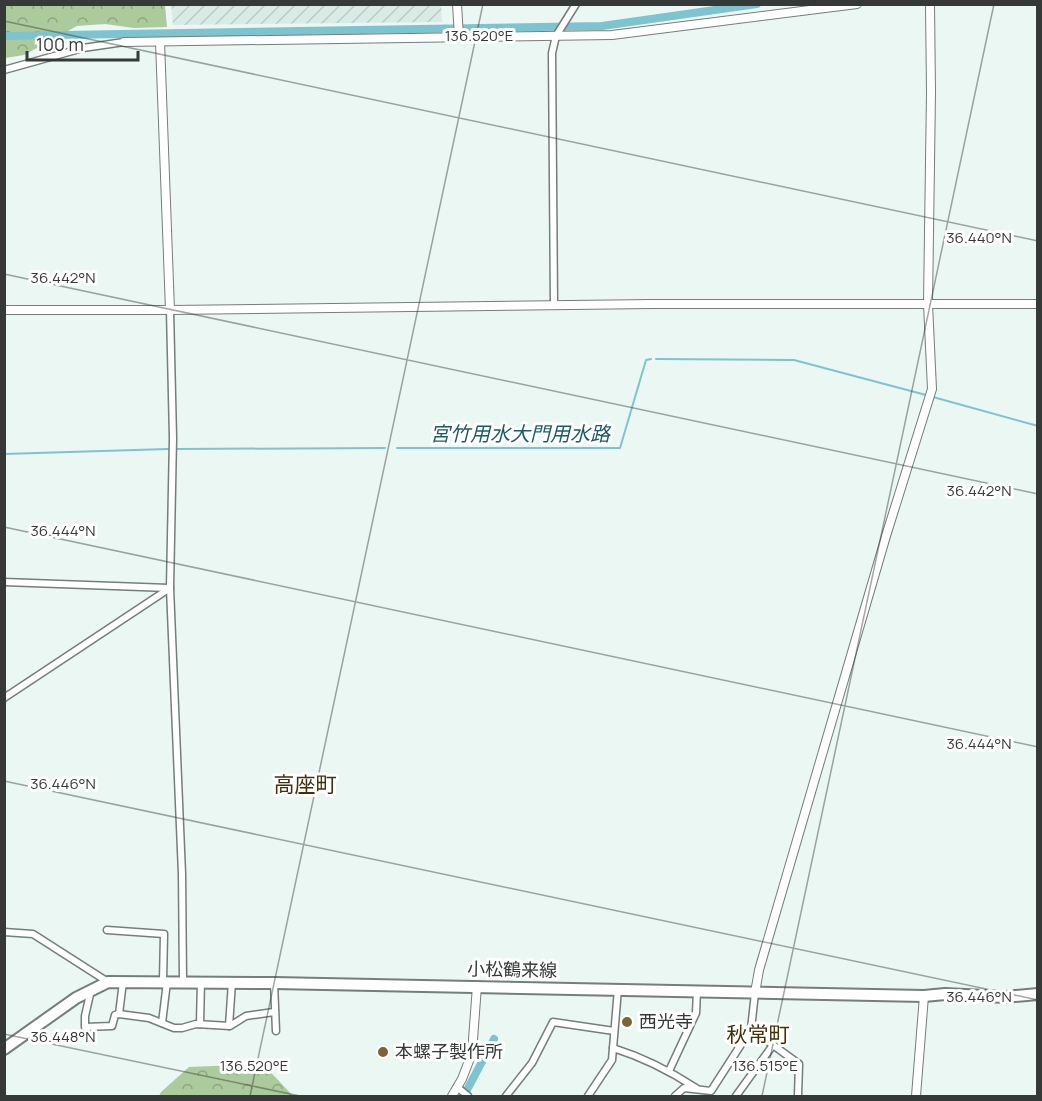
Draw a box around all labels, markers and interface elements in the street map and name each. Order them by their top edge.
scale bar [27,24,138,62]
text: 136.520°E [445,25,513,46]
text: 100 m [36,32,84,56]
text: 36.440°N [946,227,1012,248]
text: 36.442°N [31,267,95,288]
water label: 宮竹用水大門用水路 [430,420,612,447]
text: 36.442°N [947,480,1011,501]
text: 36.444°N [30,520,96,541]
text: 36.444°N [946,733,1012,754]
district label: 高座町 [274,770,337,798]
text: 36.446°N [30,773,96,794]
street label: 小松鶴来線 [467,956,557,982]
text: 36.446°N [946,986,1012,1007]
place label: 西光寺 [639,1009,693,1033]
marker: 西光寺 [620,1015,634,1029]
district label: 秋常町 [727,1020,790,1048]
text: 36.448°N [31,1026,95,1047]
place label: 本螺子製作所 [395,1039,503,1063]
marker: 本螺子製作所 [376,1045,390,1059]
text: 136.520°E [220,1055,288,1076]
text: 136.515°E [732,1055,798,1076]

